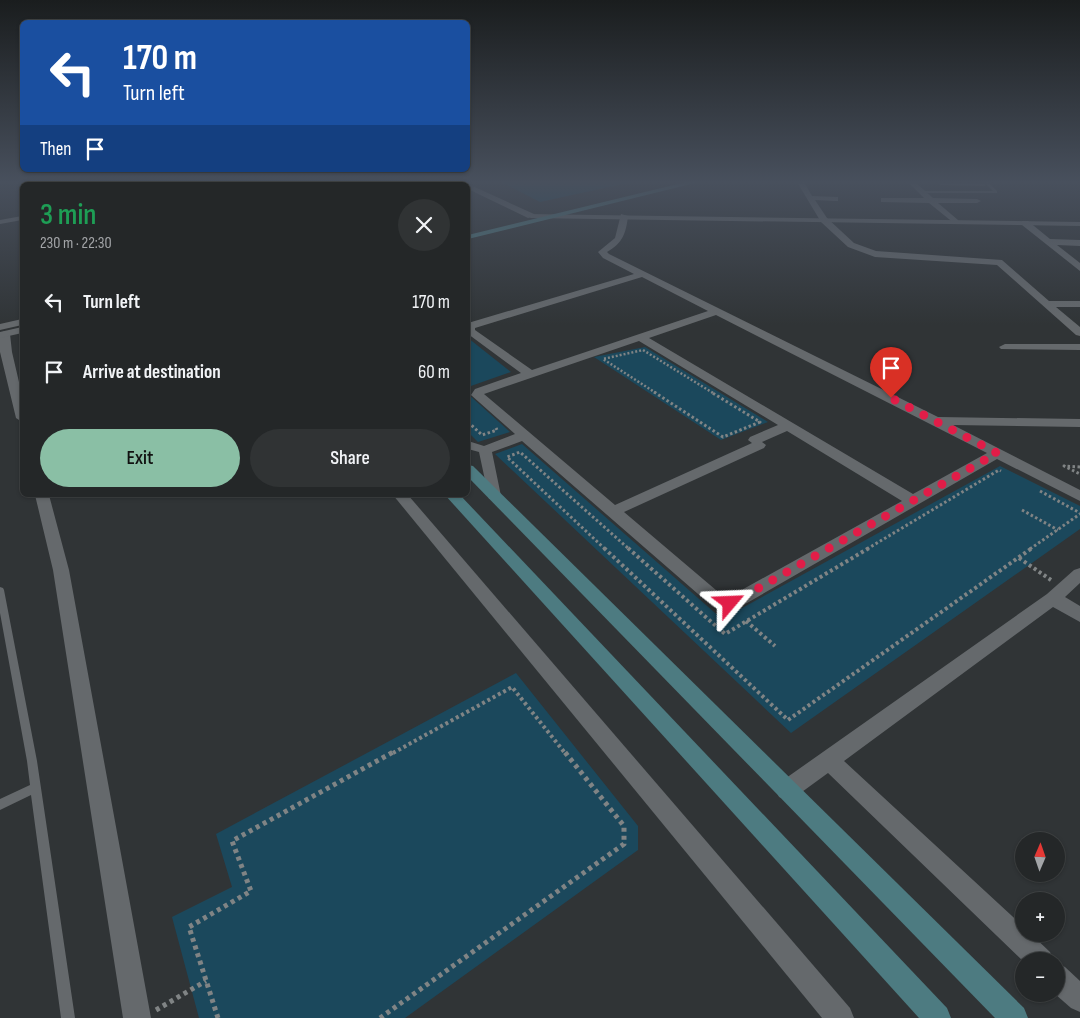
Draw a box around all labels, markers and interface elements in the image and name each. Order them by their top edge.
text: 170 m [123,37,197,80]
icon: left [40,40,105,105]
text: Turn left [123,80,185,107]
icon: arrive [81,135,109,163]
text: Then [40,138,71,161]
text: 3 min [40,197,96,233]
button: close [398,199,450,251]
text: 230 m · 22:30 [40,234,112,253]
icon: left [40,288,68,316]
text: Turn left [83,291,140,314]
text: 170 m [412,291,450,314]
pin [870,347,912,398]
icon: arrive [877,354,905,382]
icon: arrive [40,358,68,386]
text: Arrive at destination [83,361,221,384]
text: 60 m [418,361,450,384]
button: Exit [40,429,240,487]
button: Share [250,429,450,487]
position arrow [703,576,755,628]
north arrow [1015,832,1065,882]
map controls [1015,832,1065,1002]
button: + [1015,892,1065,942]
button: − [1015,952,1065,1002]

